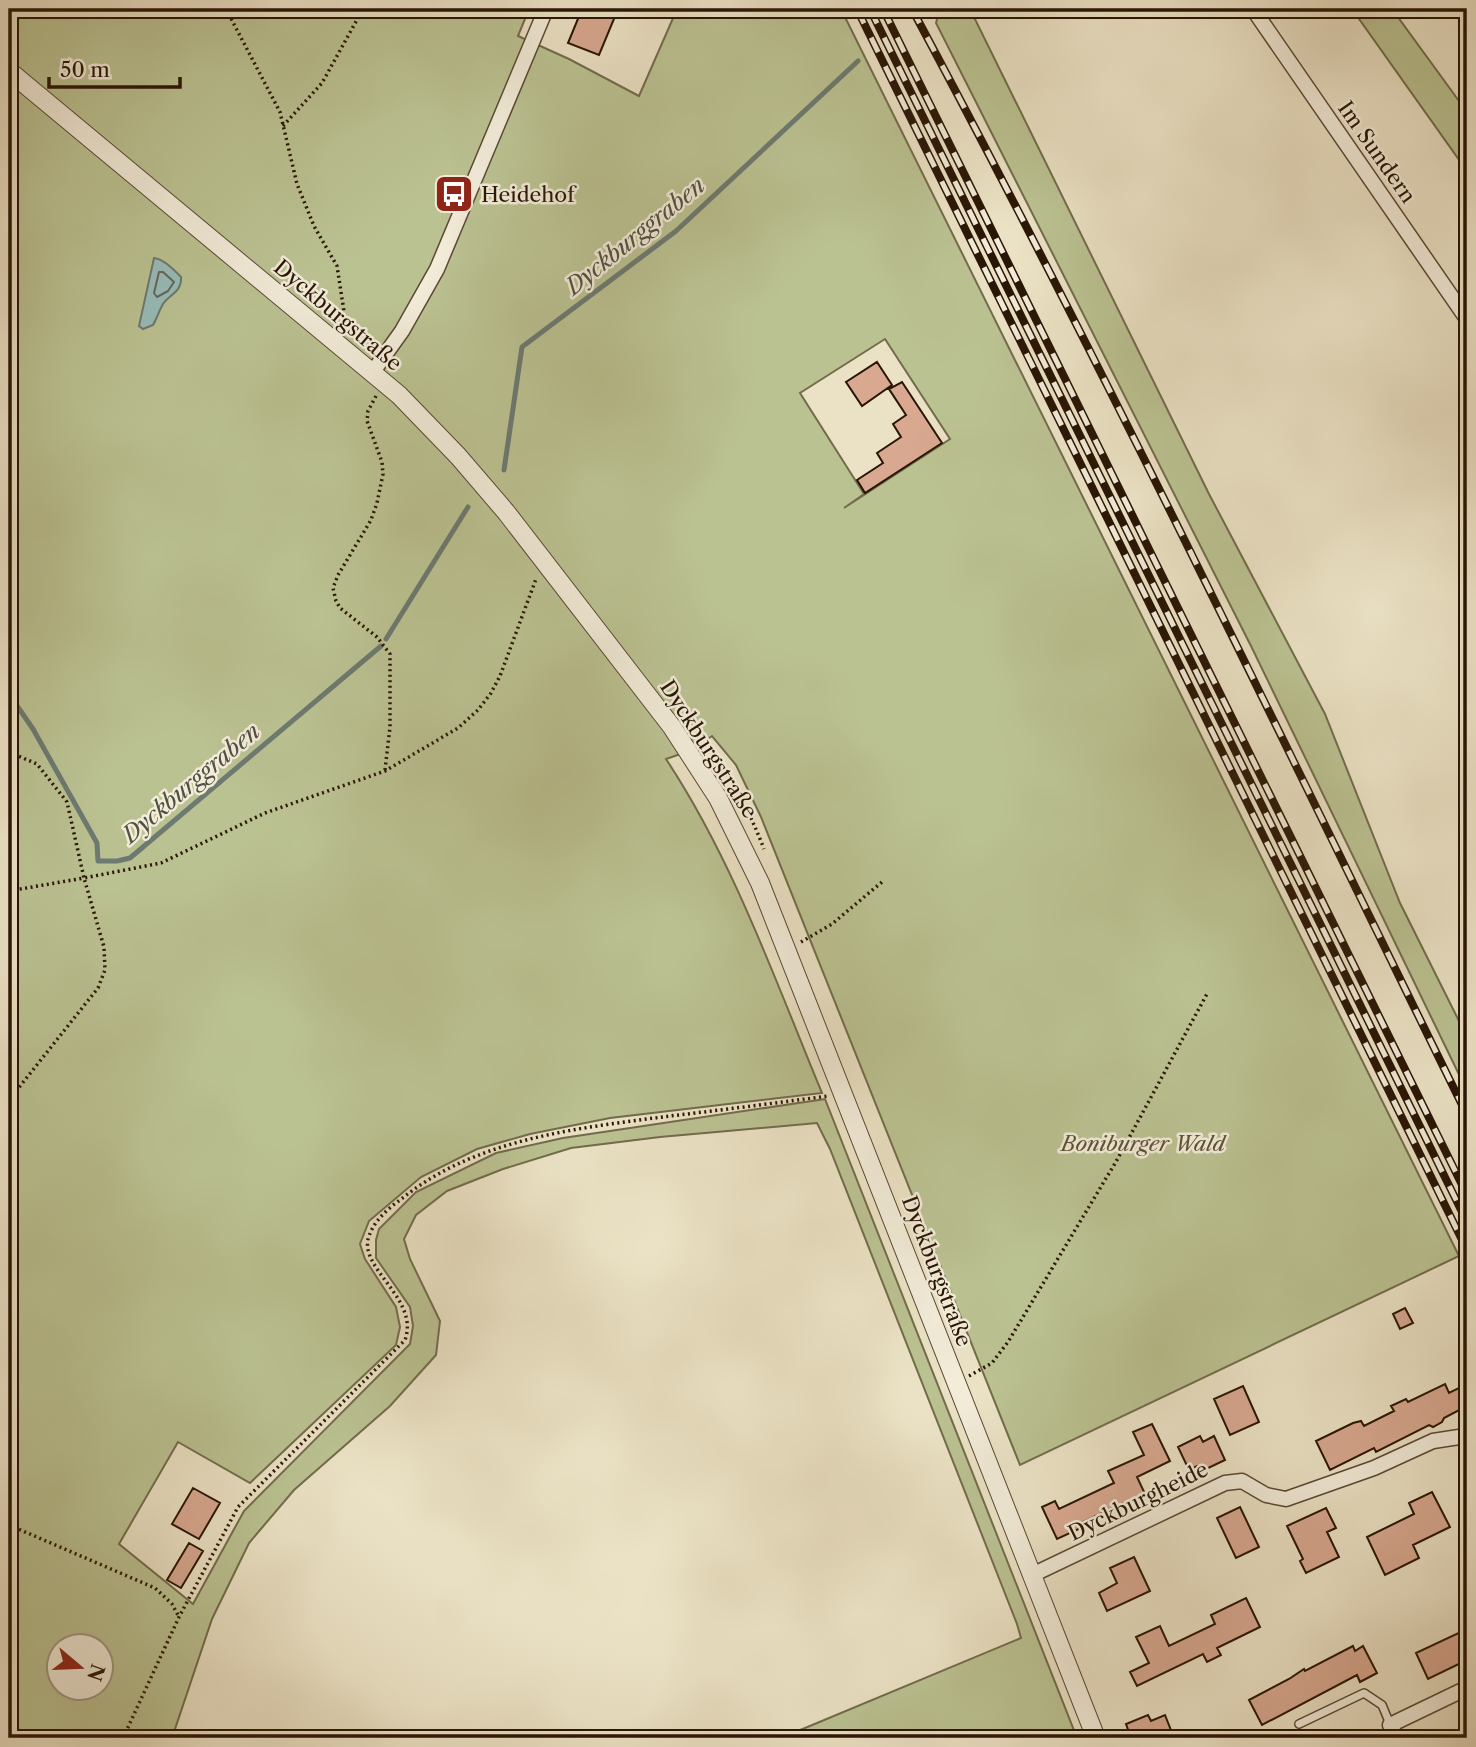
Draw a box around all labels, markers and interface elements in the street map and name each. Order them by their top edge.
scale bar [49,46,180,90]
text: 50 m [60,57,110,82]
street label: Im Sundern [1333,96,1421,208]
water label: Dyckburggraben [558,171,710,302]
bus stop icon: Heidehof [433,173,475,215]
place label: Heidehof [481,182,577,207]
street label: Dyckburgstraße [269,254,407,376]
street label: Dyckburgstraße [655,675,763,823]
water label: Dyckburggraben [115,717,266,850]
park label: Boniburger Wald [1059,1131,1228,1156]
street label: Dyckburgstraße [897,1192,977,1350]
street label: Dyckburgheide [1064,1456,1212,1546]
north arrow [46,1632,116,1702]
text: N [82,1661,109,1684]

